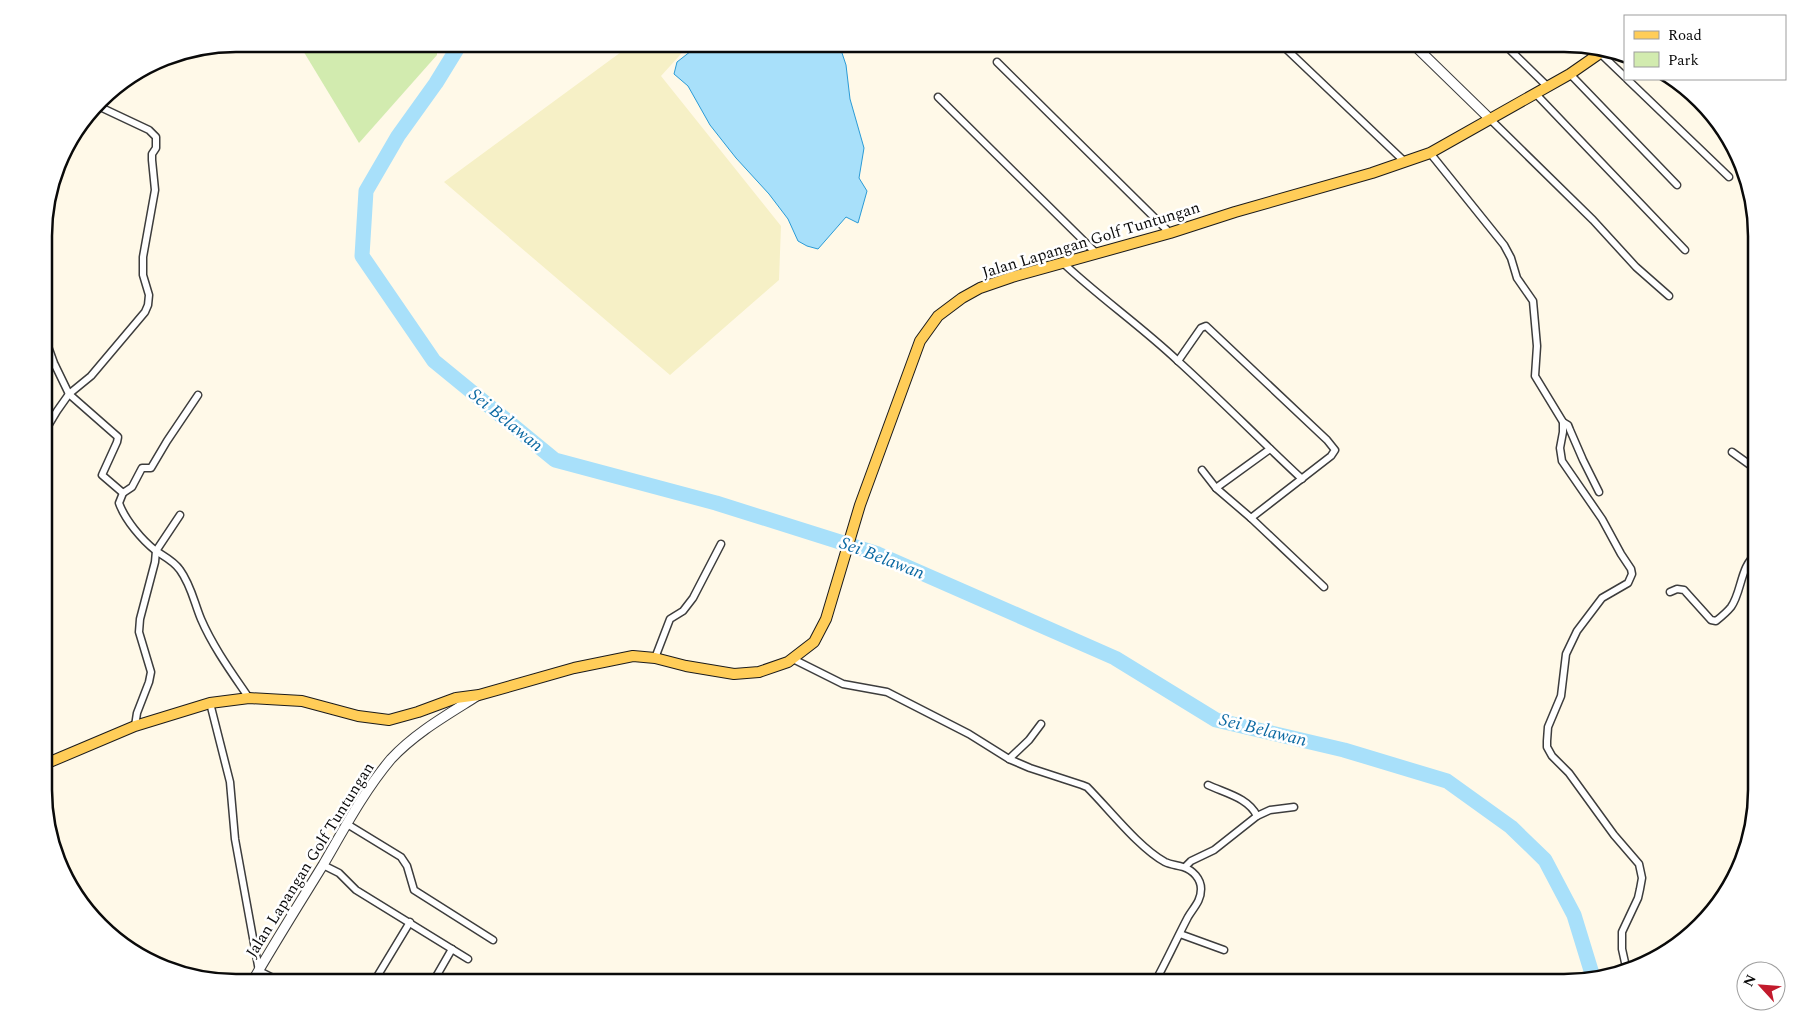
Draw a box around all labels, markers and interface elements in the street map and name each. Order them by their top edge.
legend [1624,15,1786,80]
text: Road [1668,24,1702,47]
text: Park [1668,49,1699,72]
street label: Jalan Lapangan Golf Tuntungan [979,195,1203,285]
water label: Sei Belawan [463,381,549,459]
water label: Sei Belawan [836,529,929,587]
water label: Sei Belawan [1216,706,1310,754]
street label: Jalan Lapangan Golf Tuntungan [240,757,380,963]
north arrow [1736,961,1786,1011]
text: N [1738,971,1762,990]

